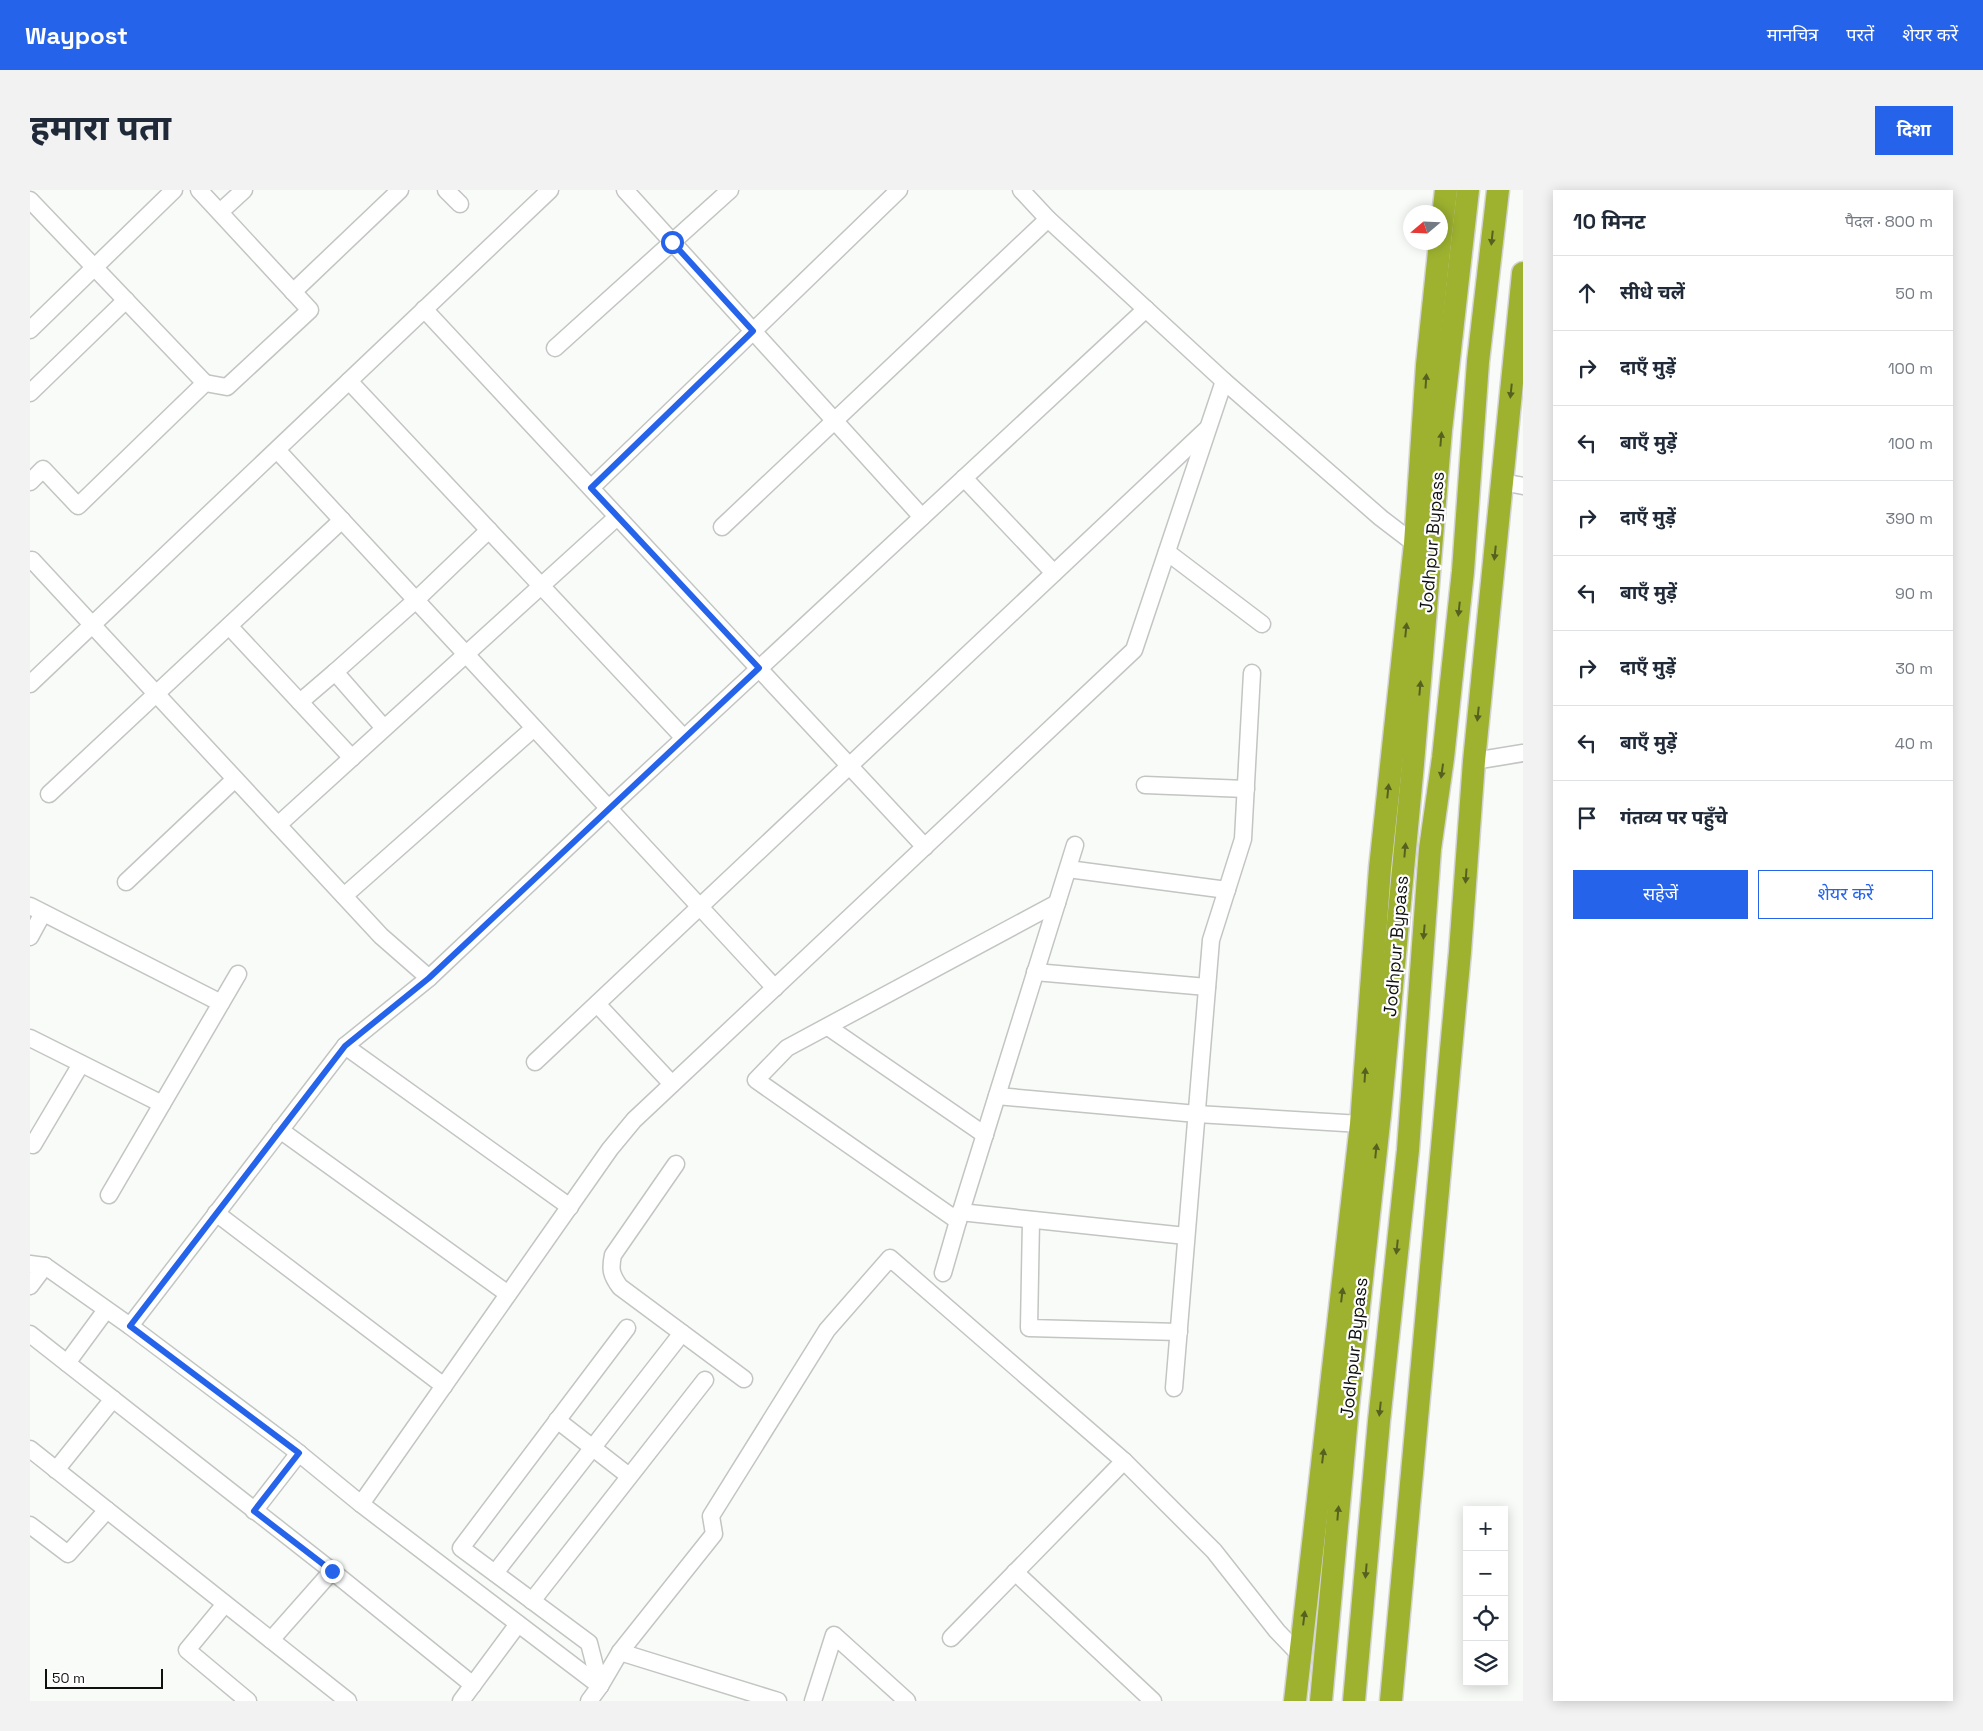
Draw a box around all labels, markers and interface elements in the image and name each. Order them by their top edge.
text: Waypost [25,20,128,51]
text: मानचित्र [1767,23,1818,46]
text: परतें [1846,23,1874,46]
text: शेयर करें [1902,23,1958,46]
text: हमारा पता [30,106,171,150]
button: दिशा [1875,106,1953,155]
north arrow [1403,205,1448,250]
text: 10 मिनट [1573,208,1646,235]
text: पैदल · 800 m [1845,211,1933,232]
route start [661,231,684,254]
one-way arrow [1488,231,1496,247]
icon: ahead [1573,279,1601,307]
text: सीधे चलें [1620,280,1685,305]
text: 50 m [1895,283,1933,304]
icon: right [1573,354,1601,382]
text: दाएँ मुड़ें [1620,355,1676,380]
text: 100 m [1888,358,1933,379]
one-way arrow [1422,372,1430,388]
one-way arrow [1507,383,1515,399]
icon: left [1573,429,1601,457]
text: बाएँ मुड़ें [1620,430,1677,455]
one-way arrow [1437,431,1445,447]
text: 100 m [1888,433,1933,454]
street label: Jodhpur Bypass [1414,470,1449,614]
icon: right [1573,504,1601,532]
text: दाएँ मुड़ें [1620,505,1676,530]
text: 390 m [1885,508,1933,529]
one-way arrow [1491,545,1499,561]
icon: left [1573,579,1601,607]
text: बाएँ मुड़ें [1620,580,1677,605]
text: 90 m [1895,583,1933,604]
one-way arrow [1455,602,1463,618]
one-way arrow [1402,622,1410,638]
icon: right [1573,654,1601,682]
text: दाएँ मुड़ें [1620,655,1676,680]
text: 30 m [1895,658,1933,679]
one-way arrow [1416,680,1424,696]
one-way arrow [1474,706,1482,722]
icon: left [1573,729,1601,757]
text: बाएँ मुड़ें [1620,730,1677,755]
text: 40 m [1895,733,1933,754]
one-way arrow [1437,763,1445,779]
one-way arrow [1384,783,1392,799]
icon: arrive [1573,804,1601,832]
text: गंतव्य पर पहुँचे [1620,805,1727,830]
one-way arrow [1401,842,1409,858]
one-way arrow [1461,868,1469,884]
button: सहेजें [1573,870,1748,919]
button: शेयर करें [1758,870,1933,919]
street label: Jodhpur Bypass [1378,874,1413,1018]
one-way arrow [1419,925,1427,941]
one-way arrow [1361,1067,1369,1083]
one-way arrow [1372,1143,1380,1159]
one-way arrow [1393,1240,1401,1256]
street label: Jodhpur Bypass [1335,1276,1372,1420]
one-way arrow [1338,1287,1346,1303]
one-way arrow [1376,1401,1384,1417]
one-way arrow [1319,1448,1327,1464]
one-way arrow [1335,1505,1343,1521]
map controls [1463,1506,1508,1686]
button: + [1463,1506,1508,1551]
button: − [1463,1551,1508,1596]
route end [321,1560,344,1583]
one-way arrow [1361,1563,1369,1579]
button: locate [1463,1596,1508,1641]
one-way arrow [1300,1609,1308,1625]
button: layers [1463,1641,1508,1686]
scale bar [45,1666,162,1689]
text: 50 m [52,1669,85,1687]

